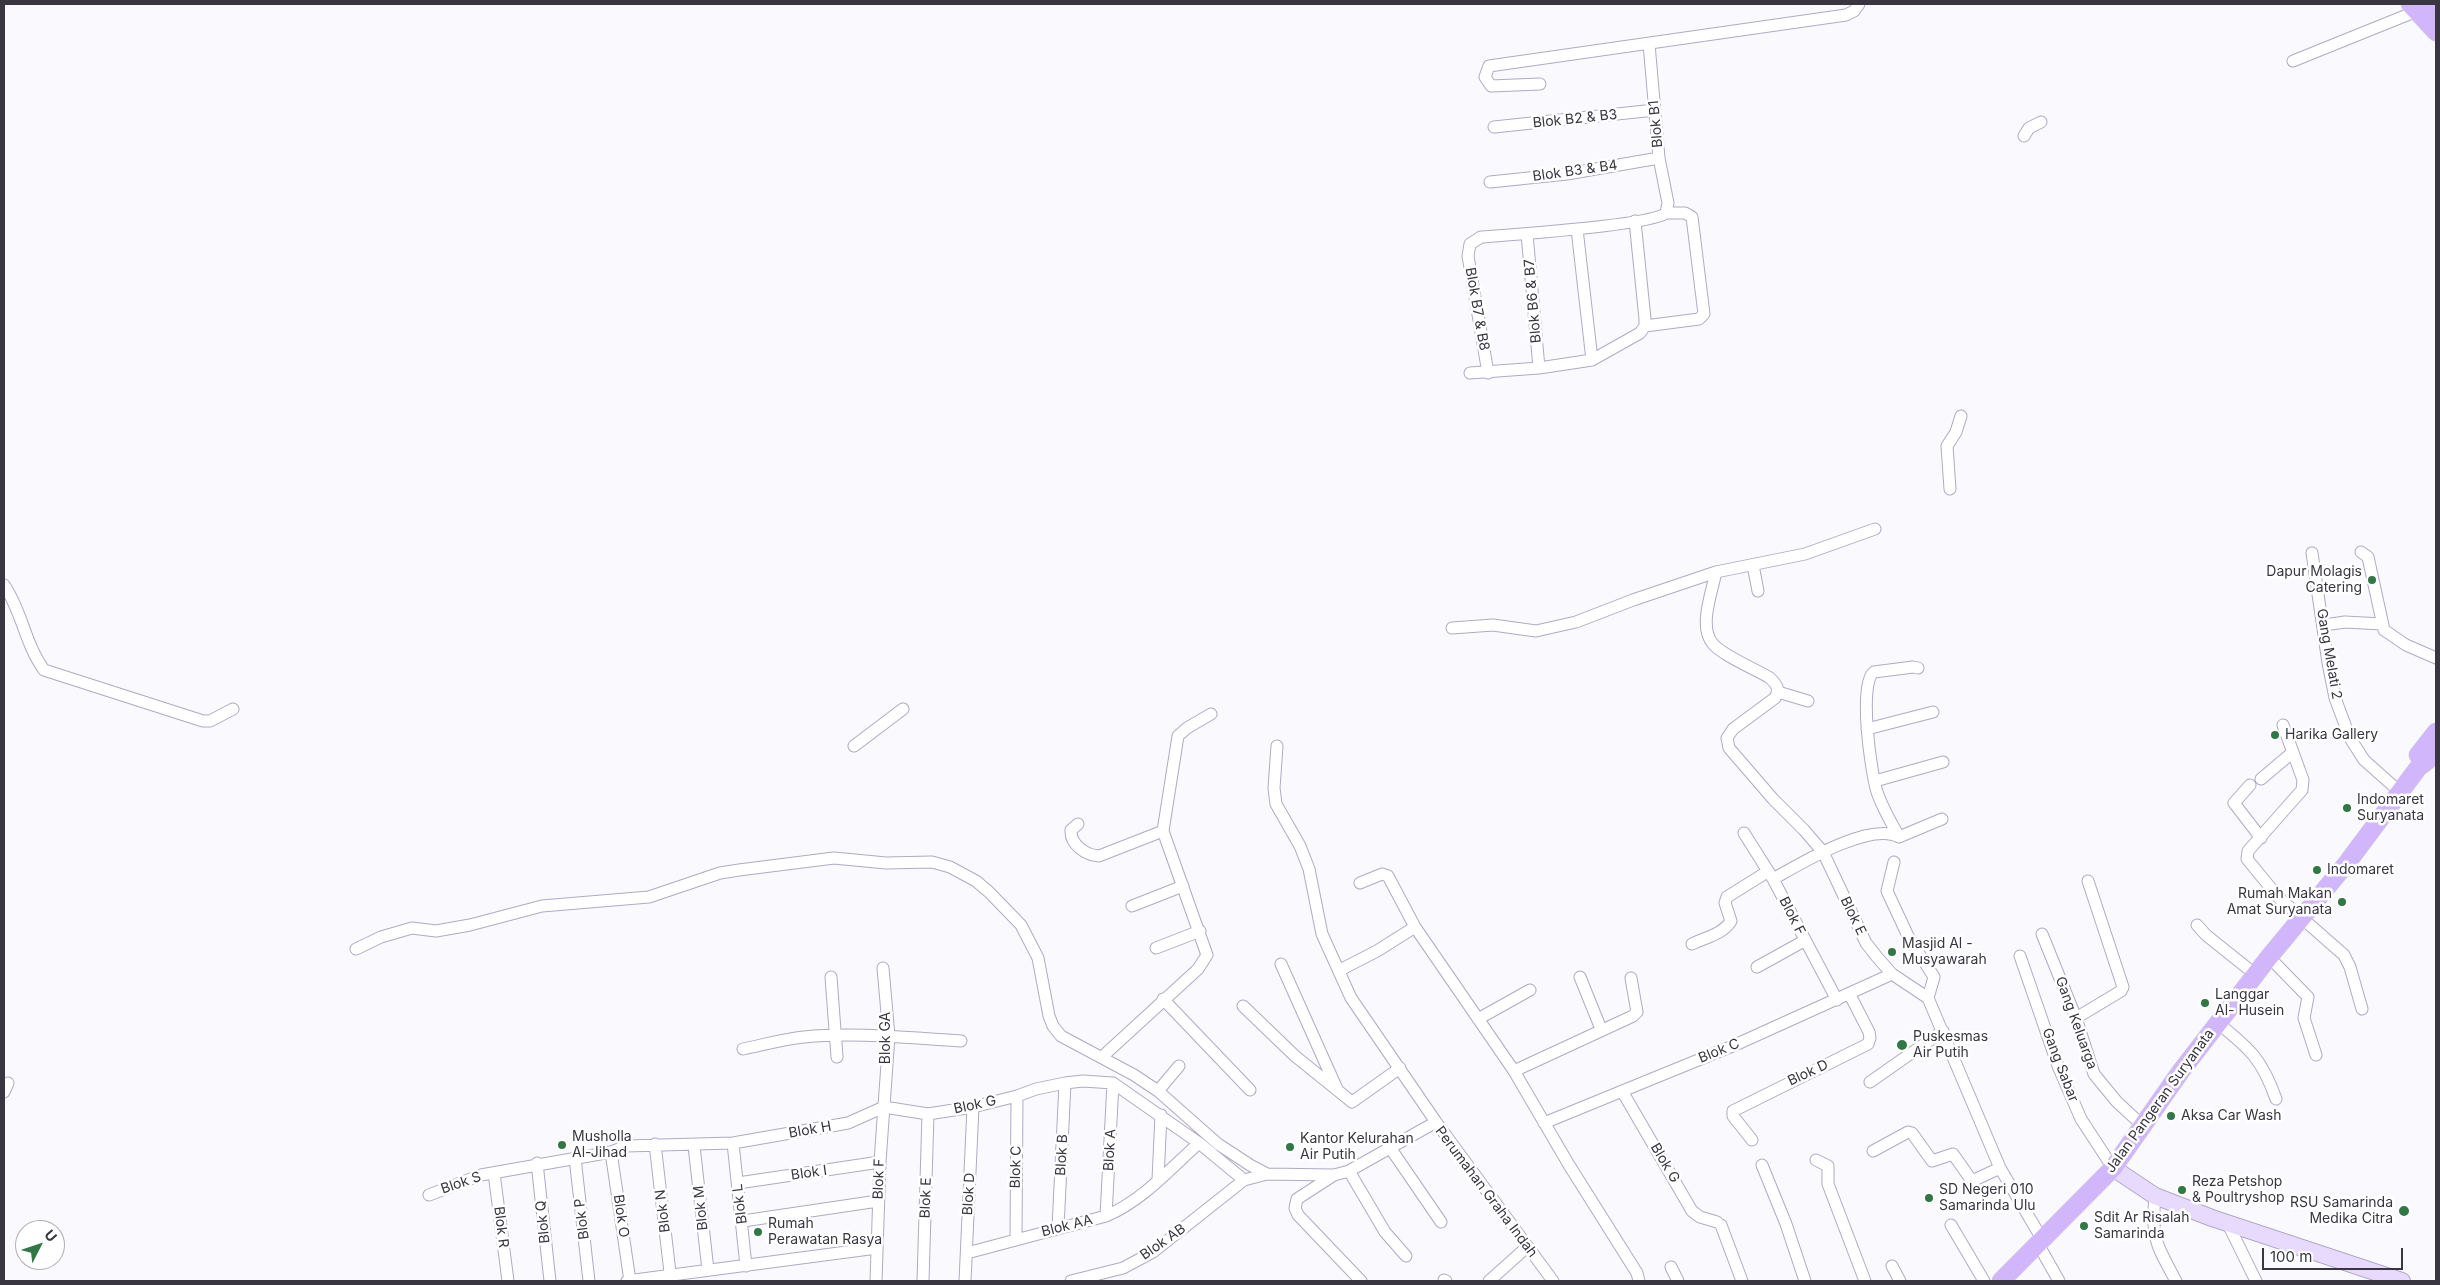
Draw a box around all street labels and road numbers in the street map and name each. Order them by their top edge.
street label: Blok B1 [1646,100,1666,148]
street label: Blok B2 & B3 [1532,106,1618,132]
street label: Blok B3 & B4 [1532,157,1618,185]
street label: Blok B6 & B7 [1521,258,1545,344]
street label: Blok B7 & B8 [1461,266,1493,352]
street label: Gang Melati 2 [2313,607,2345,701]
street label: Blok F [1775,894,1809,938]
street label: Blok E [1836,894,1870,938]
street label: Gang Keluarga [2051,974,2101,1072]
street label: Blok GA [878,1012,894,1064]
street label: Gang Sabar [2038,1026,2082,1104]
street label: Jalan Pangeran Suryanata [2102,1026,2218,1176]
street label: Blok C [1696,1035,1742,1067]
street label: Blok D [1785,1056,1831,1090]
street label: Blok G [952,1092,998,1118]
street label: Blok H [787,1118,833,1142]
street label: Perumahan Graha Indah [1431,1123,1541,1261]
street label: Blok A [1101,1128,1119,1172]
street label: Blok B [1053,1134,1071,1176]
street label: Blok G [1647,1140,1683,1186]
street label: Blok C [1007,1145,1025,1189]
street label: Blok F [870,1158,888,1200]
street label: Blok I [790,1162,828,1184]
street label: Blok S [439,1168,483,1198]
street label: Blok D [959,1172,979,1216]
street label: Blok E [917,1177,935,1219]
street label: Blok L [729,1183,751,1225]
street label: Blok M [690,1185,712,1231]
street label: Blok N [652,1189,674,1233]
street label: Blok O [610,1193,632,1239]
street label: Blok P [571,1197,593,1241]
street label: Blok Q [532,1200,554,1244]
street label: Blok R [490,1205,512,1249]
street label: Blok AA [1040,1212,1094,1240]
street label: Blok AB [1137,1220,1189,1264]

